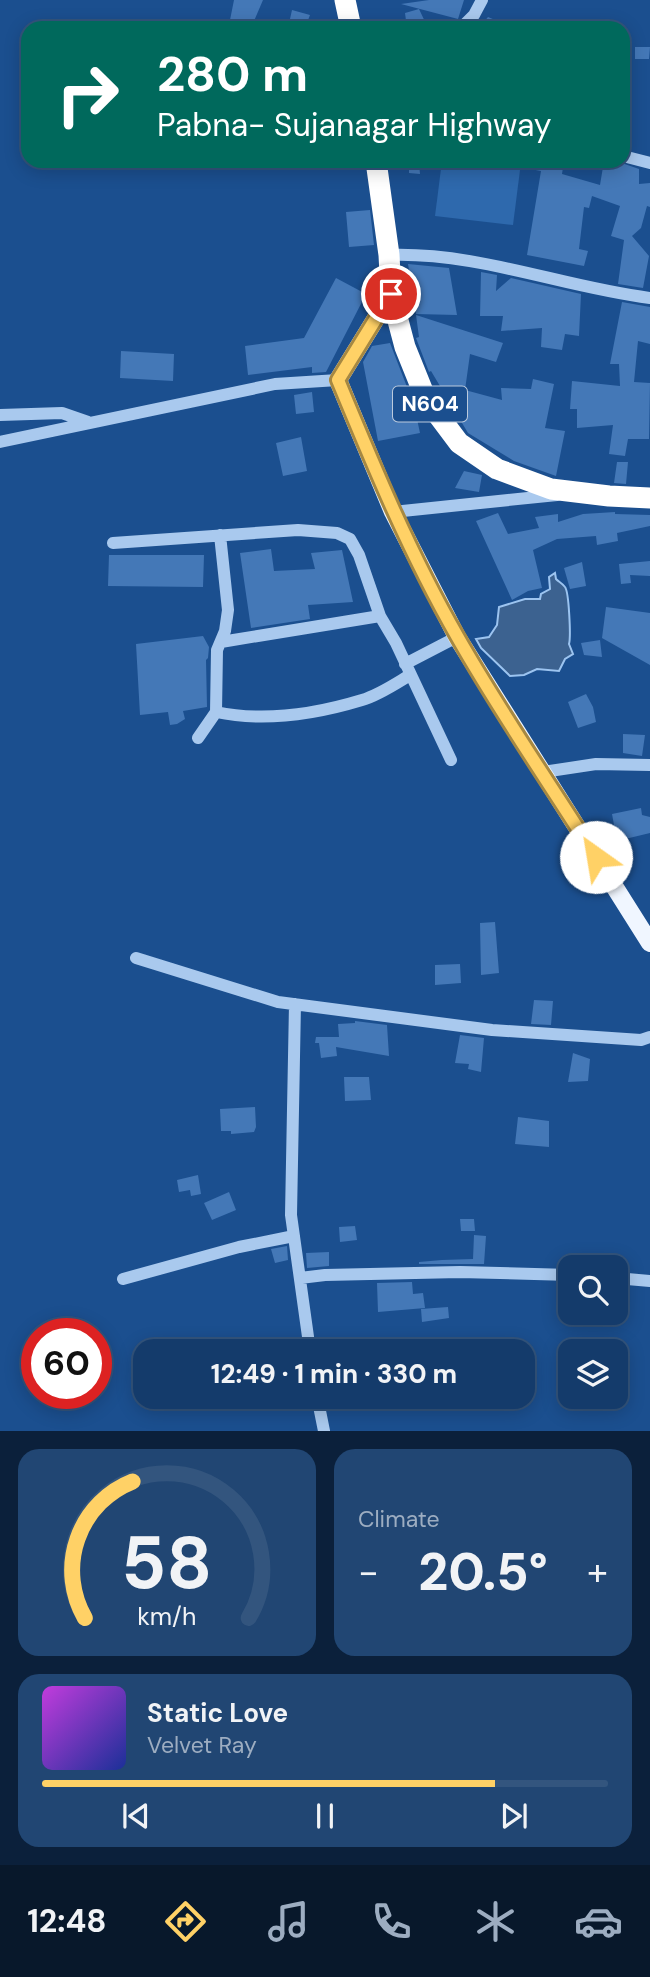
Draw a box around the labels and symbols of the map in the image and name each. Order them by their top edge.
pin [361,264,421,324]
road number: N604 [393,386,467,422]
position arrow [559,820,633,894]
speed limit sign: 60 [21,1318,112,1409]

